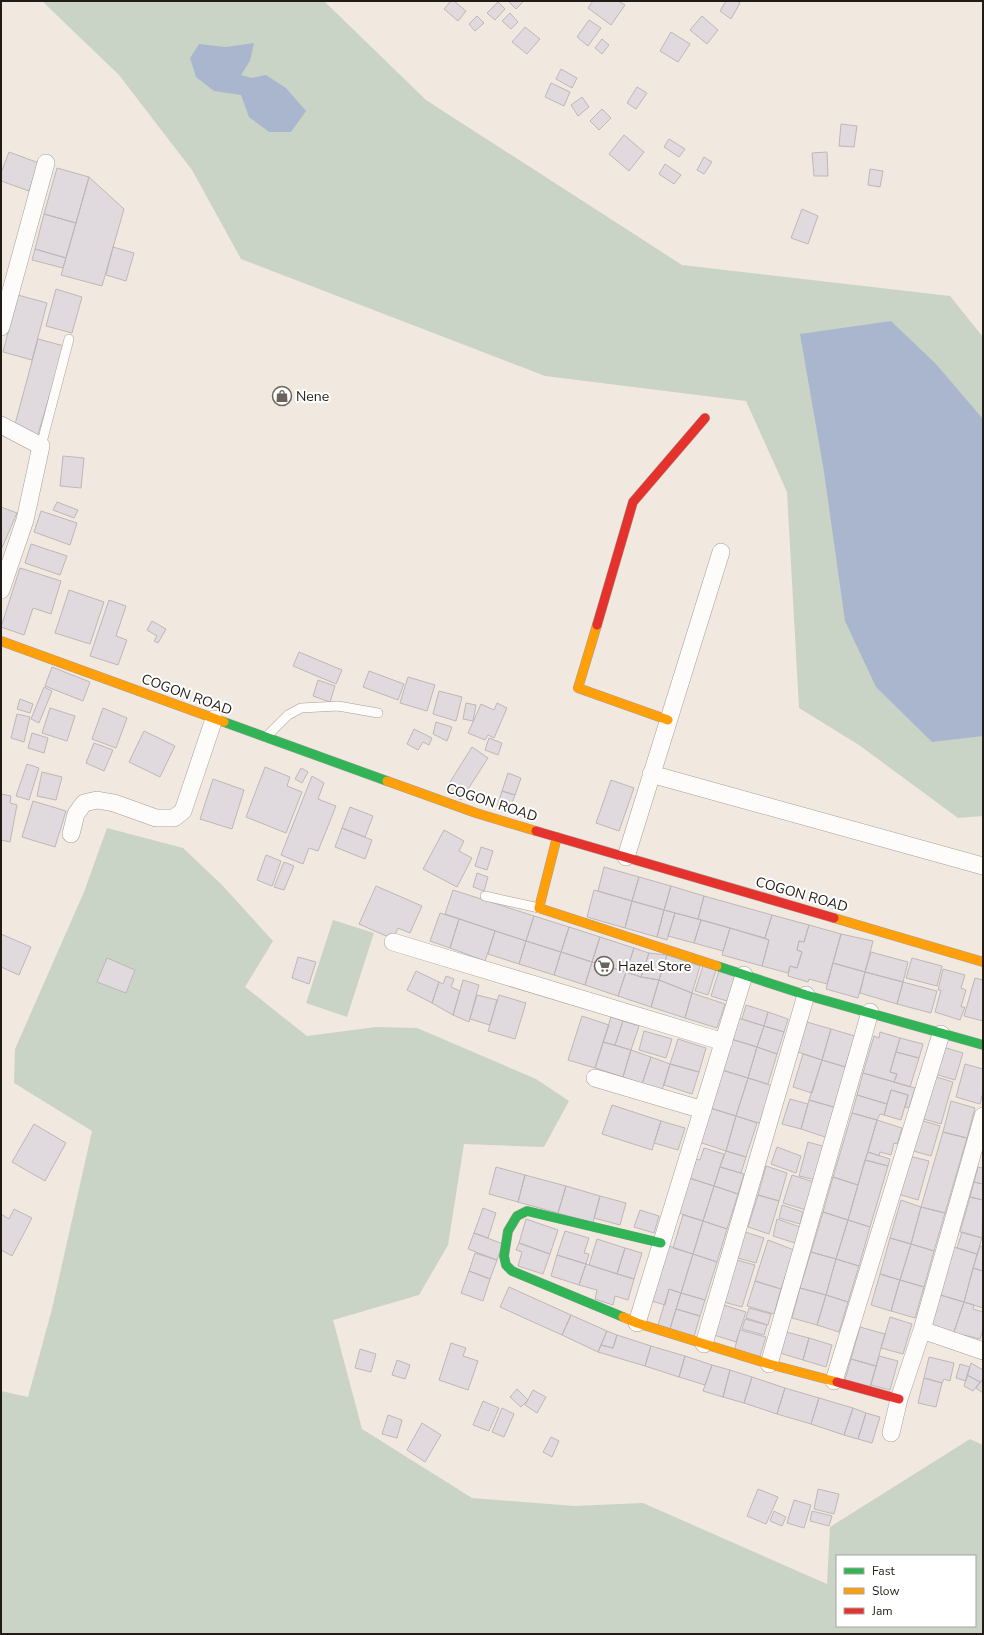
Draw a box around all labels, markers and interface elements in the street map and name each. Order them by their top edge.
shop icon: Nene [271,385,293,407]
place label: Nene [296,387,329,406]
street label: COGON ROAD [139,669,235,720]
street label: COGON ROAD [444,779,540,826]
street label: COGON ROAD [753,872,850,917]
supermarket icon: Hazel Store [593,955,615,977]
place label: Hazel Store [618,957,691,976]
legend [836,1555,976,1627]
text: Fast [872,1563,895,1579]
text: Slow [872,1583,900,1599]
text: Jam [871,1603,893,1619]

